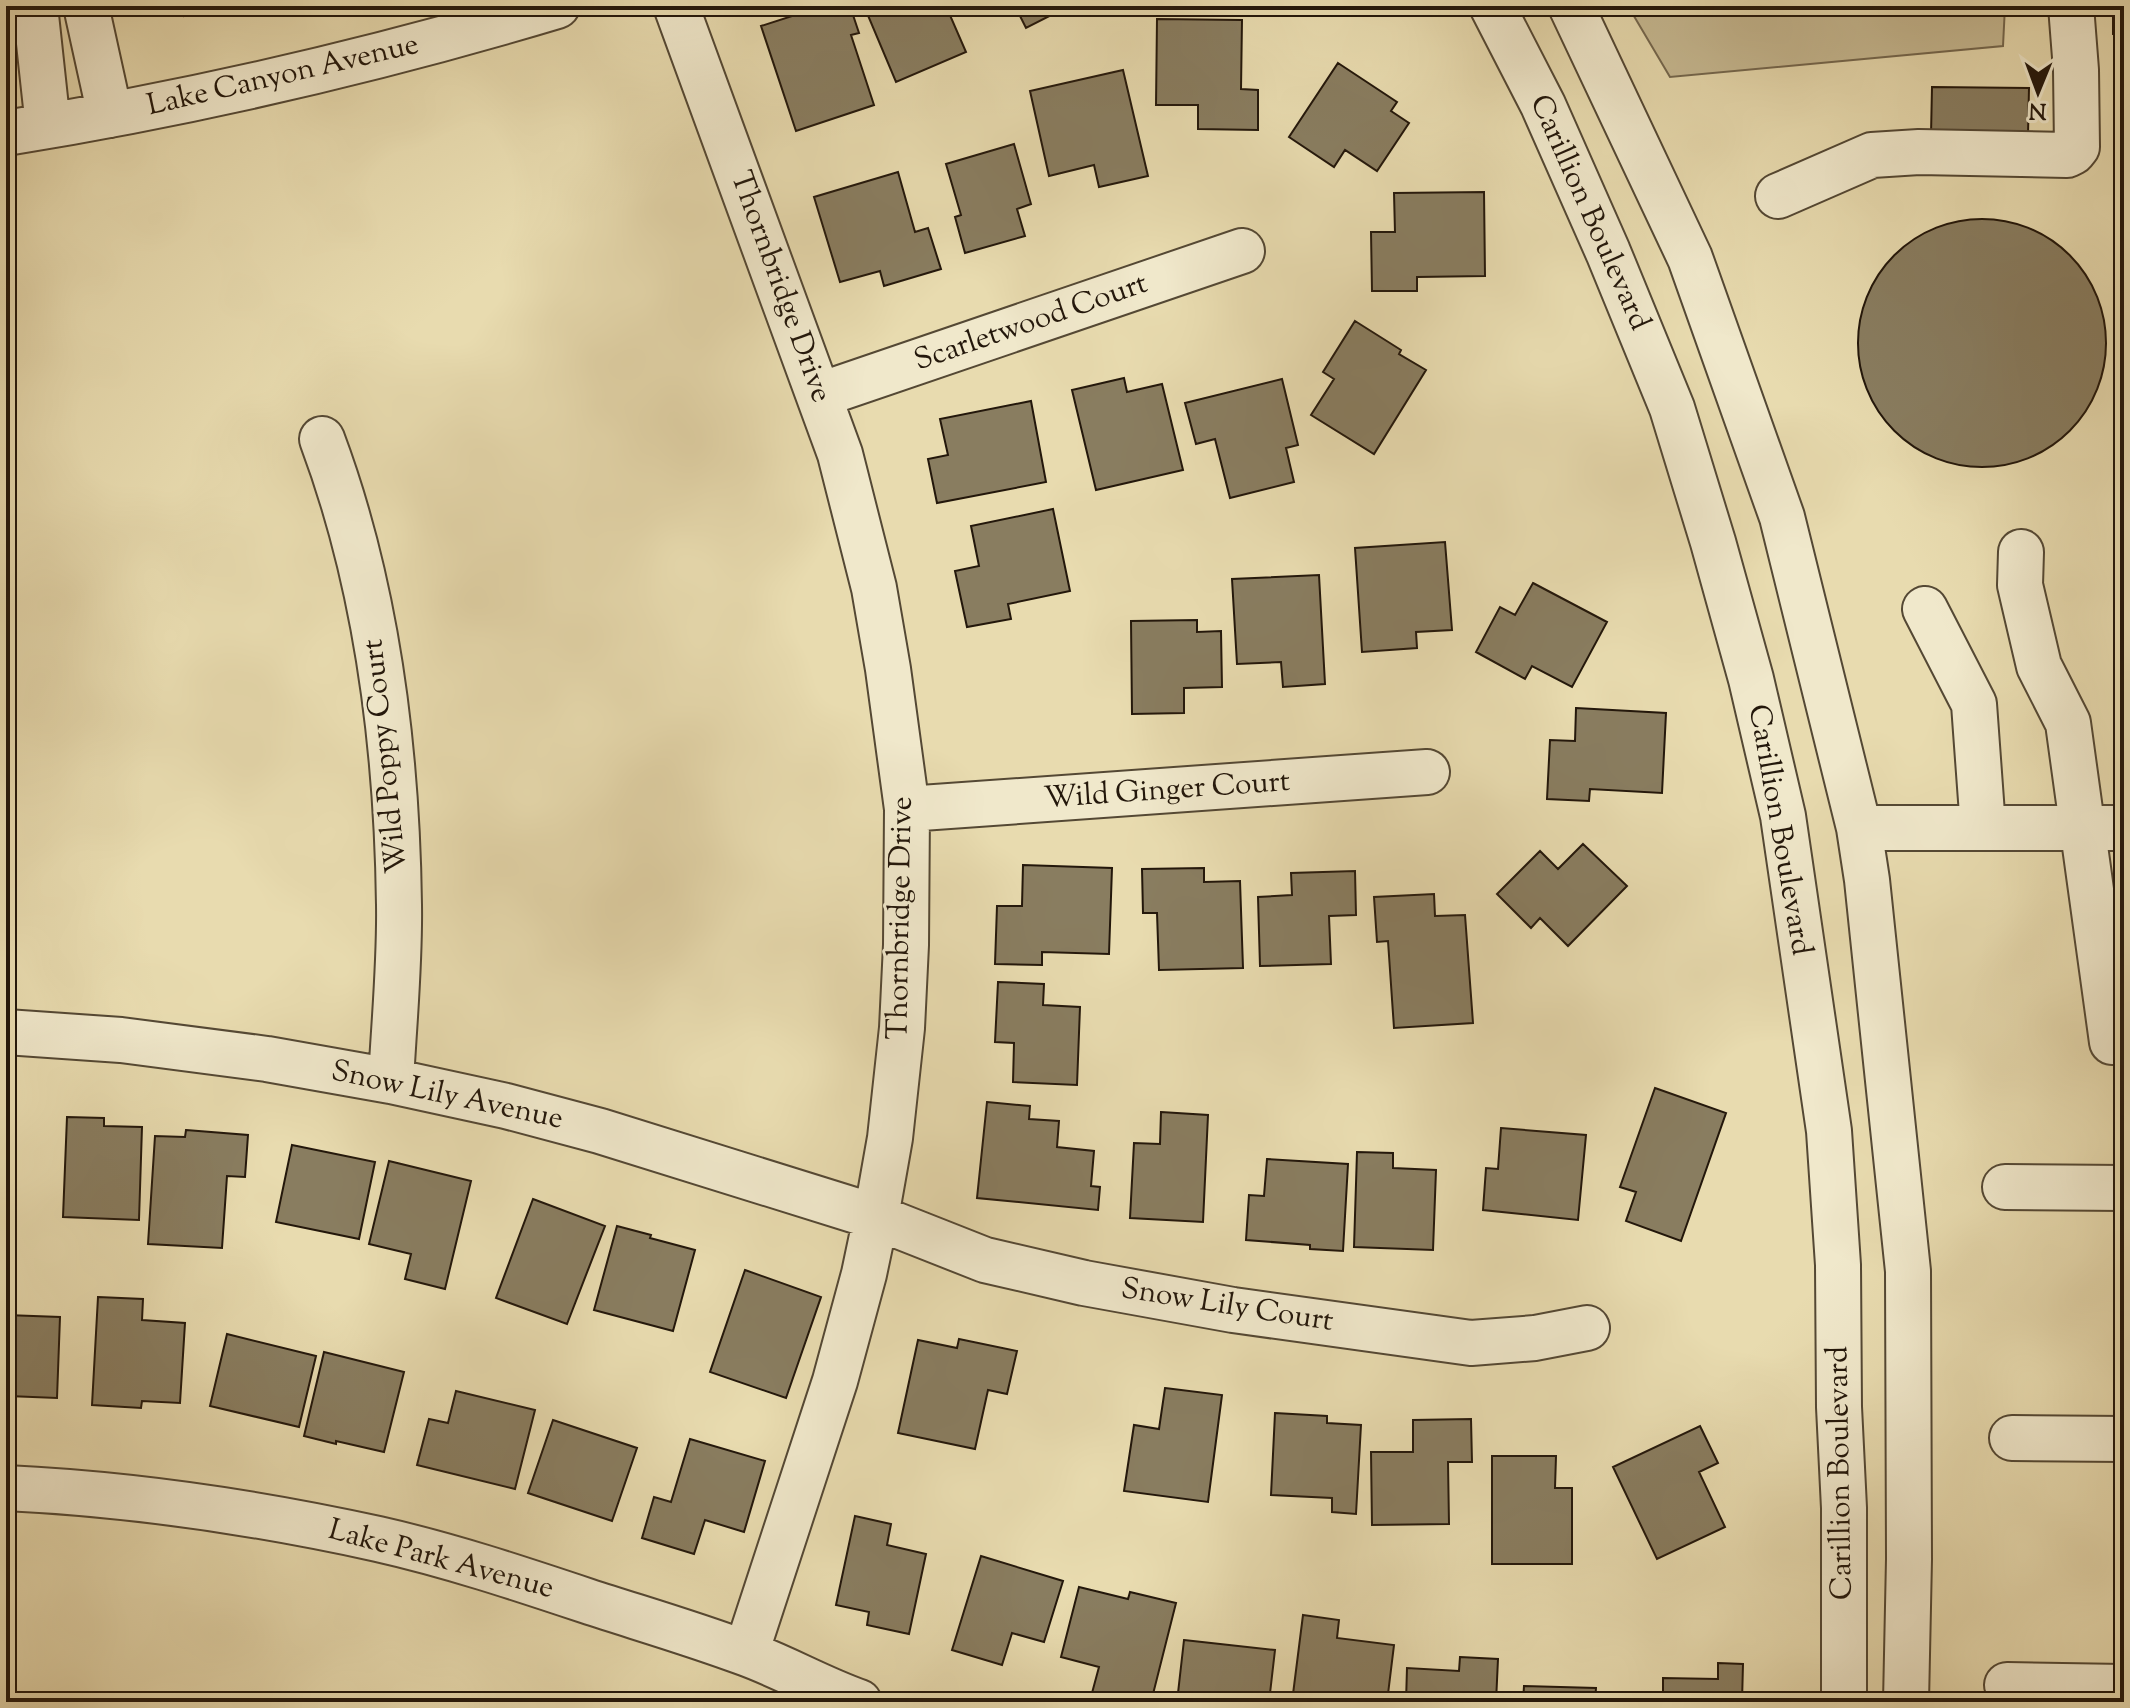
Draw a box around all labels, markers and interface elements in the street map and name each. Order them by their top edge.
street label: Lake Canyon Avenue [143,24,423,128]
north arrow [1998,52,2078,132]
street label: Carillion Boulevard [1518,88,1660,338]
text: N [2028,93,2047,125]
street label: Thornbridge Drive [718,165,842,409]
street label: Scarletwood Court [908,263,1154,383]
street label: Wild Poppy Court [352,637,420,875]
street label: Carillion Boulevard [1736,701,1822,959]
street label: Wild Ginger Court [1042,761,1292,821]
street label: Thornbridge Drive [877,796,925,1040]
street label: Snow Lily Avenue [327,1050,567,1142]
street label: Snow Lily Court [1118,1268,1336,1344]
street label: Carillion Boulevard [1817,1346,1865,1600]
street label: Lake Park Avenue [323,1509,559,1611]

